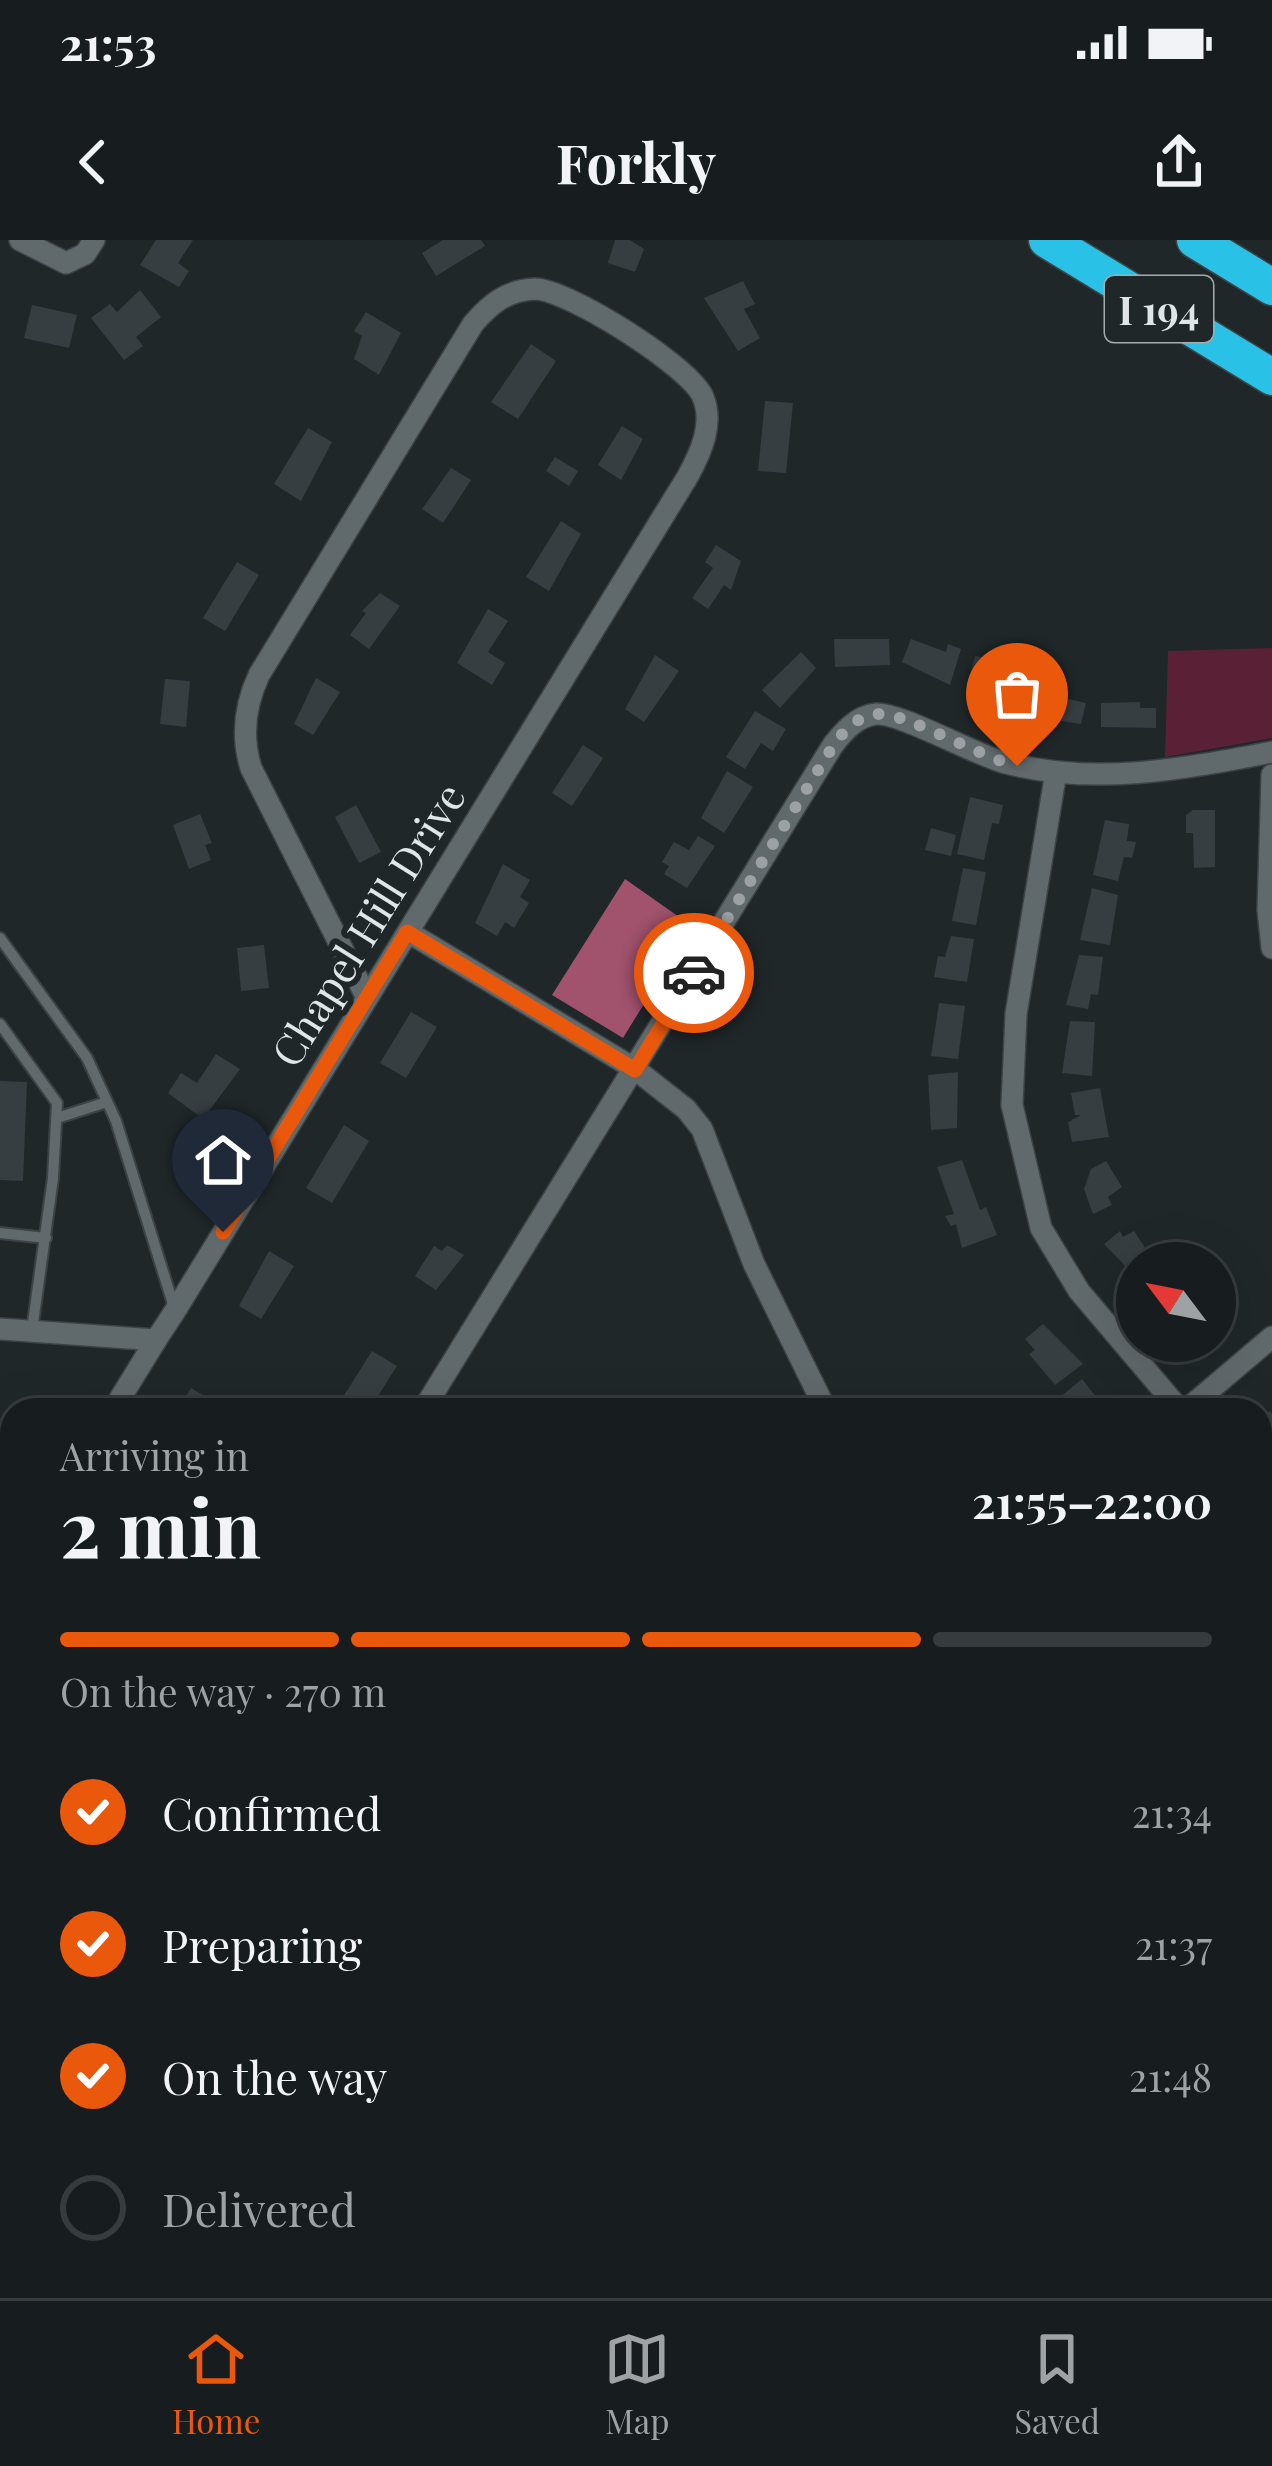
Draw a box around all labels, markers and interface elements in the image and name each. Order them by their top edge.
text: 21:53 [60,12,156,72]
text: Forkly [556,126,716,198]
icon: back [60,129,126,195]
icon: share [1146,129,1212,195]
road number: I 194 [1105,276,1213,342]
pin [966,643,1068,766]
icon: bag [984,661,1050,727]
street label: Chapel Hill Drive [257,772,477,1076]
courier [634,913,754,1033]
icon: car [661,940,727,1006]
pin [172,1109,274,1232]
icon: home [190,1127,256,1193]
north arrow [1116,1242,1236,1362]
map controls [1116,1242,1236,1362]
text: Arriving in [60,1429,249,1481]
text: 21:55–22:00 [972,1470,1212,1530]
text: 2 min [60,1474,261,1578]
text: On the way · 270 m [60,1665,386,1717]
icon: check [60,1779,126,1845]
text: Confirmed [162,1782,381,1842]
text: 21:34 [1132,1786,1212,1838]
icon: check [60,1911,126,1977]
text: Preparing [162,1914,362,1974]
text: 21:37 [1135,1918,1212,1970]
icon: check [60,2043,126,2109]
text: On the way [162,2046,387,2106]
text: 21:48 [1129,2050,1212,2102]
text: Delivered [162,2178,356,2238]
tab: Home [172,2326,260,2442]
tab: Map [604,2326,670,2442]
tab: Saved [1014,2326,1100,2442]

